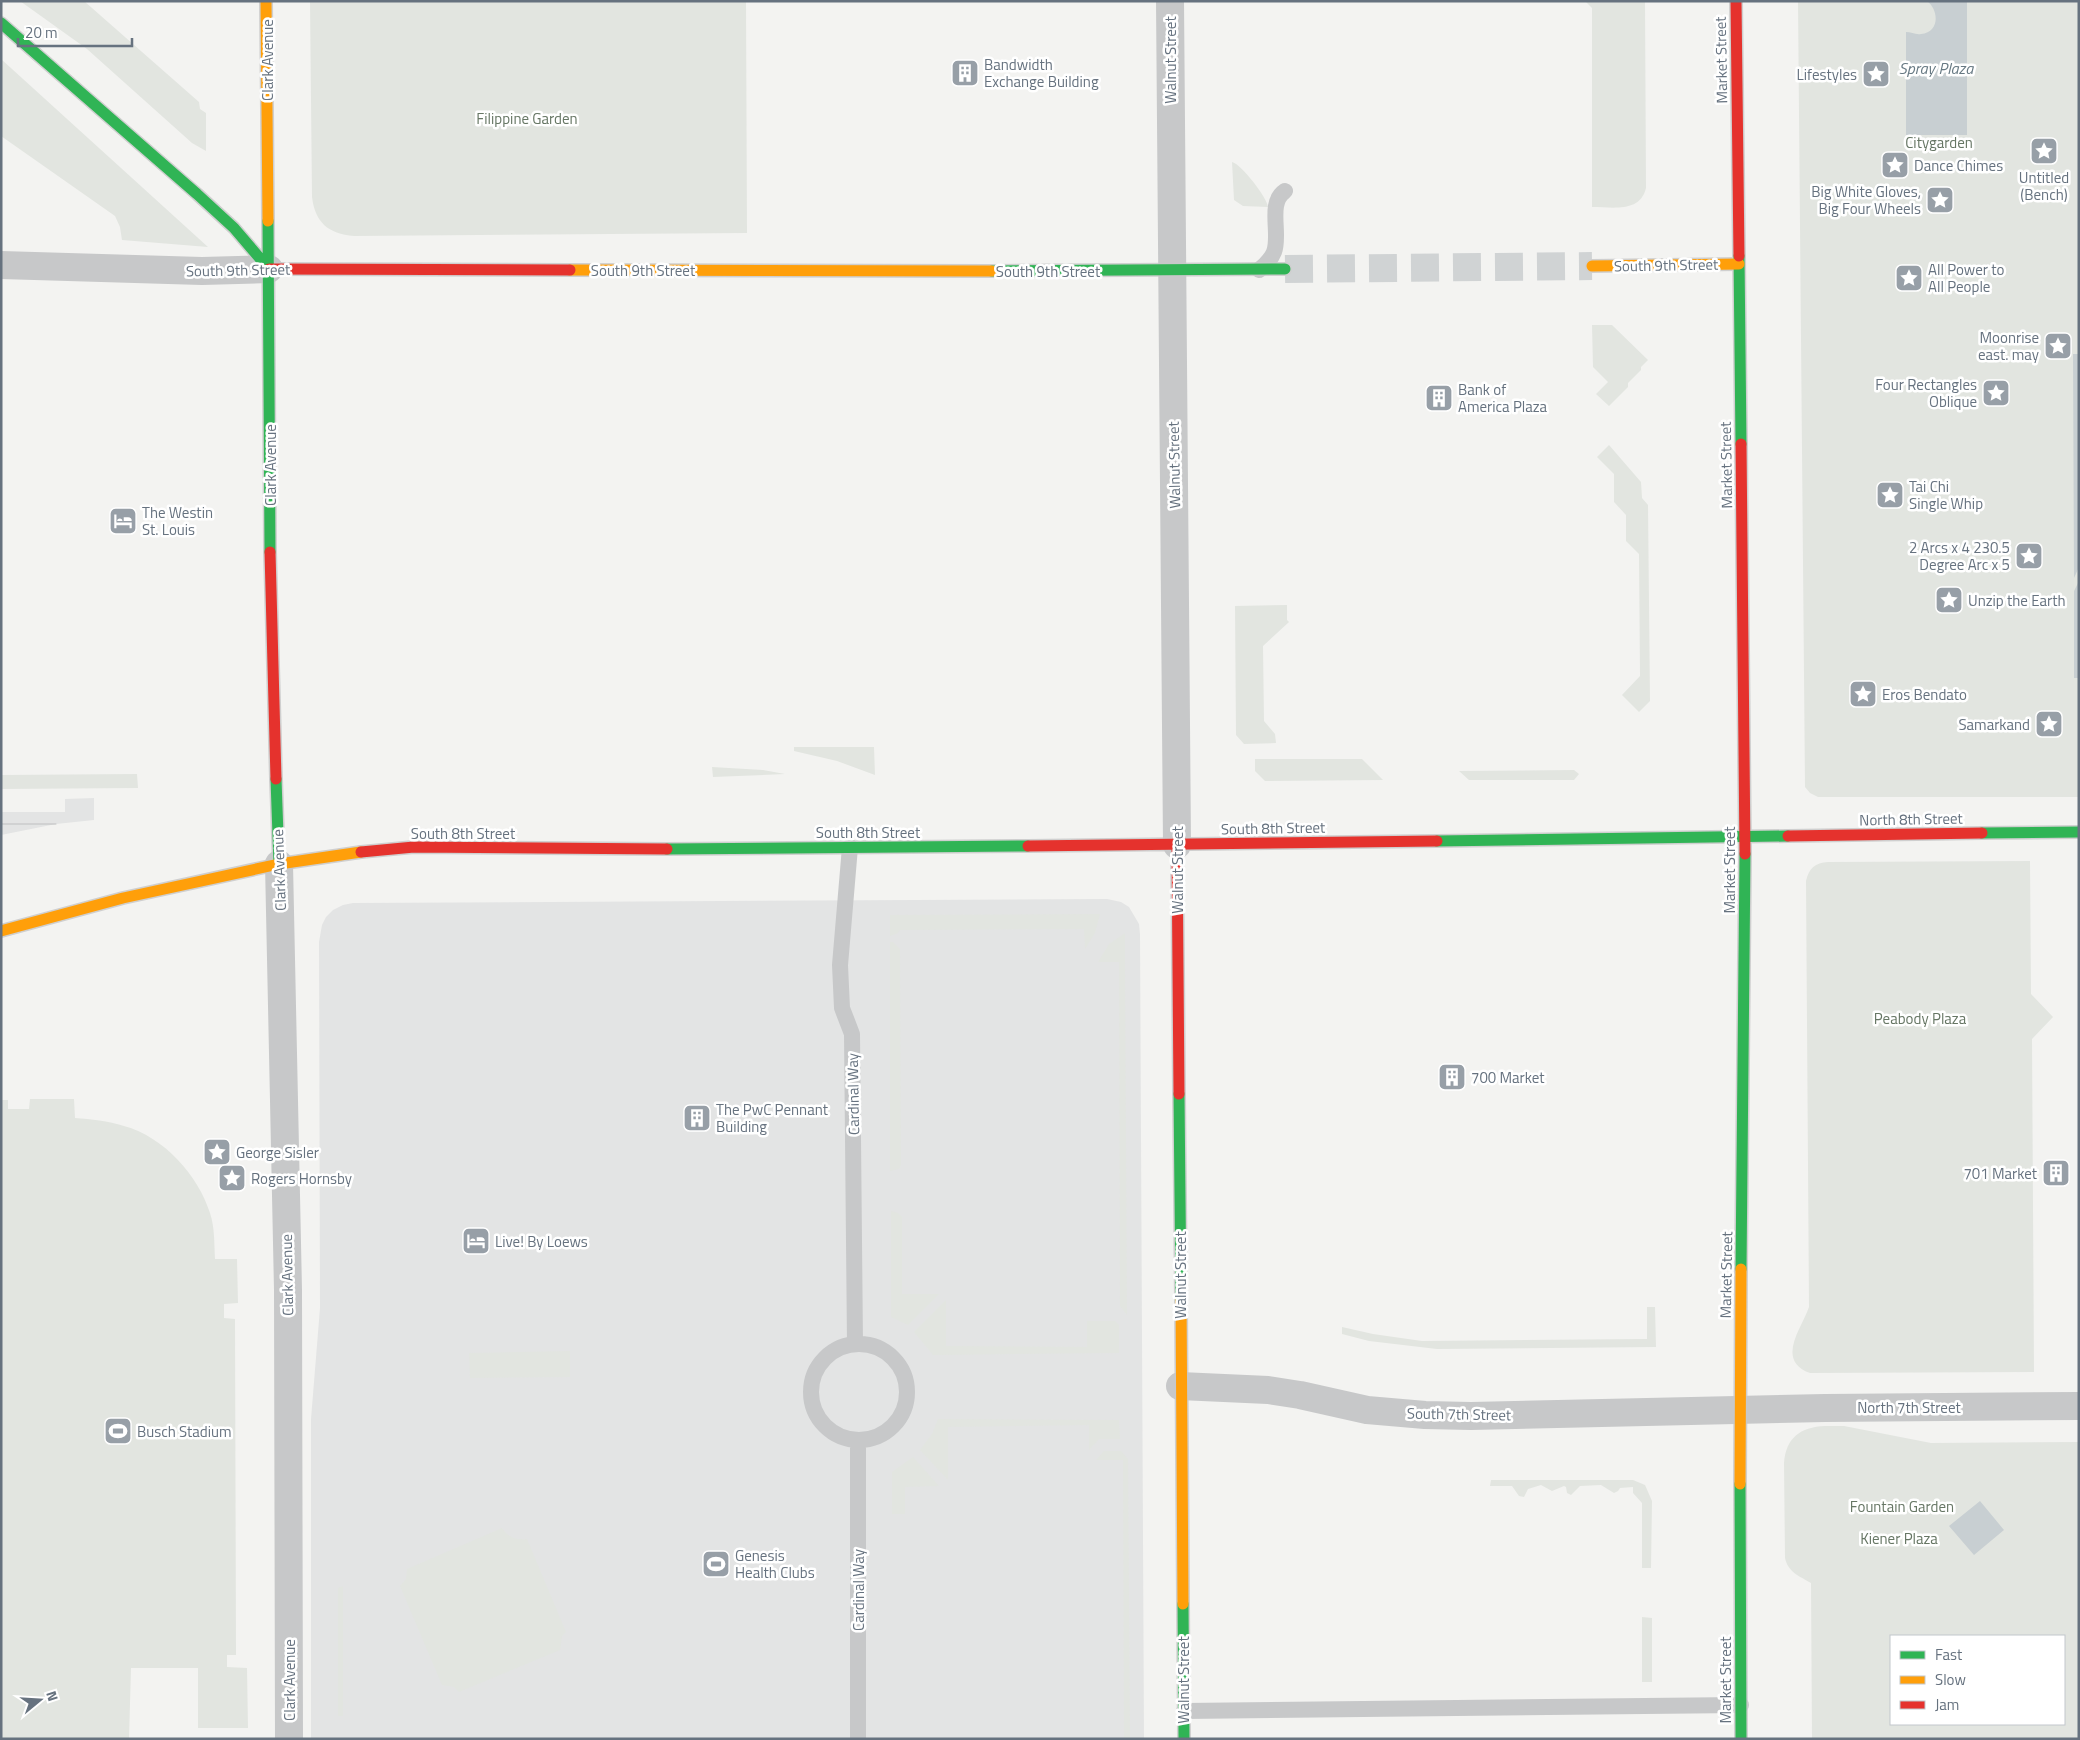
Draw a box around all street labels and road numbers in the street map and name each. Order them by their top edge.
street label: Walnut Street [1159,16,1182,104]
street label: Market Street [1709,16,1733,104]
street label: Clark Avenue [256,19,279,101]
street label: South 9th Street [1614,253,1719,277]
street label: South 9th Street [186,258,291,282]
street label: South 9th Street [591,259,696,282]
street label: South 9th Street [996,260,1101,283]
street label: Walnut Street [1162,420,1186,509]
street label: Market Street [1714,421,1738,509]
street label: Clark Avenue [259,424,282,506]
street label: North 8th Street [1859,807,1964,831]
street label: South 8th Street [1221,816,1326,840]
street label: South 8th Street [816,821,921,844]
street label: South 8th Street [411,822,516,845]
street label: Walnut Street [1166,826,1189,914]
street label: Market Street [1718,826,1741,914]
street label: Clark Avenue [266,829,292,911]
street label: Cardinal Way [841,1053,865,1135]
street label: Walnut Street [1169,1231,1192,1319]
street label: Market Street [1714,1231,1738,1319]
street label: Clark Avenue [275,1234,299,1316]
street label: North 7th Street [1857,1396,1961,1419]
street label: South 7th Street [1407,1402,1512,1426]
street label: Cardinal Way [847,1549,870,1631]
street label: Walnut Street [1172,1636,1195,1724]
street label: Market Street [1714,1636,1737,1724]
street label: Clark Avenue [278,1639,301,1721]

